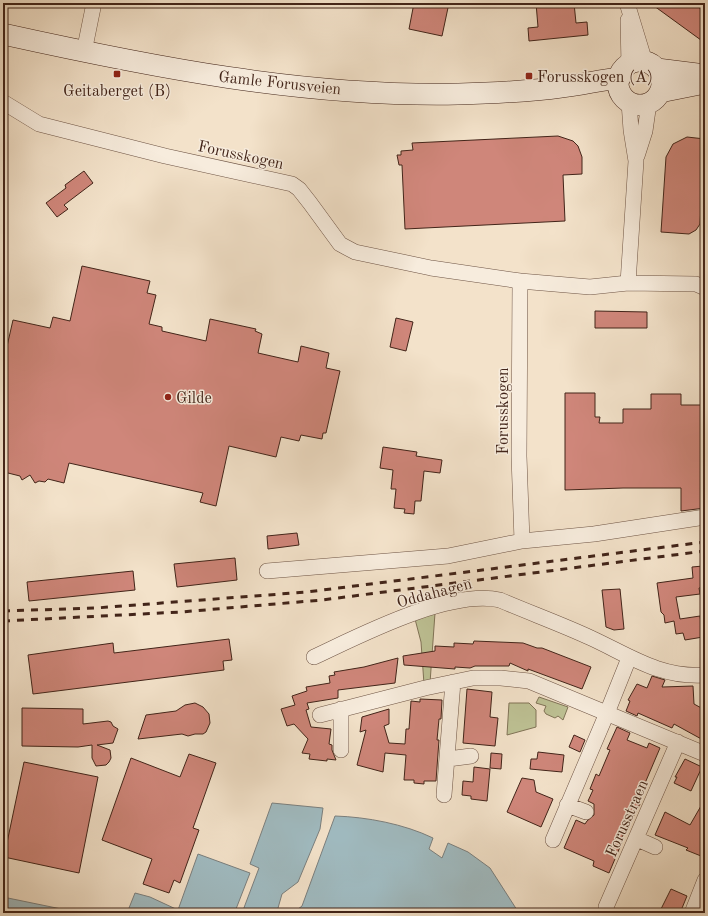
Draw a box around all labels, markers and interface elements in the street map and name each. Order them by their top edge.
marker: Geitaberget (B) [112,69,122,79]
place label: Forusskogen (A) [537,69,653,86]
street label: Gamle Forusveien [218,70,342,98]
marker: Forusskogen (A) [524,71,534,81]
place label: Geitaberget (B) [63,83,171,100]
street label: Forusskogen [196,139,285,173]
street label: Forusskogen [496,367,512,455]
place label: Gilde [176,391,212,407]
marker: Gilde [163,392,173,402]
street label: Oddahagen [395,576,474,612]
street label: Forusstraen [604,777,652,860]

